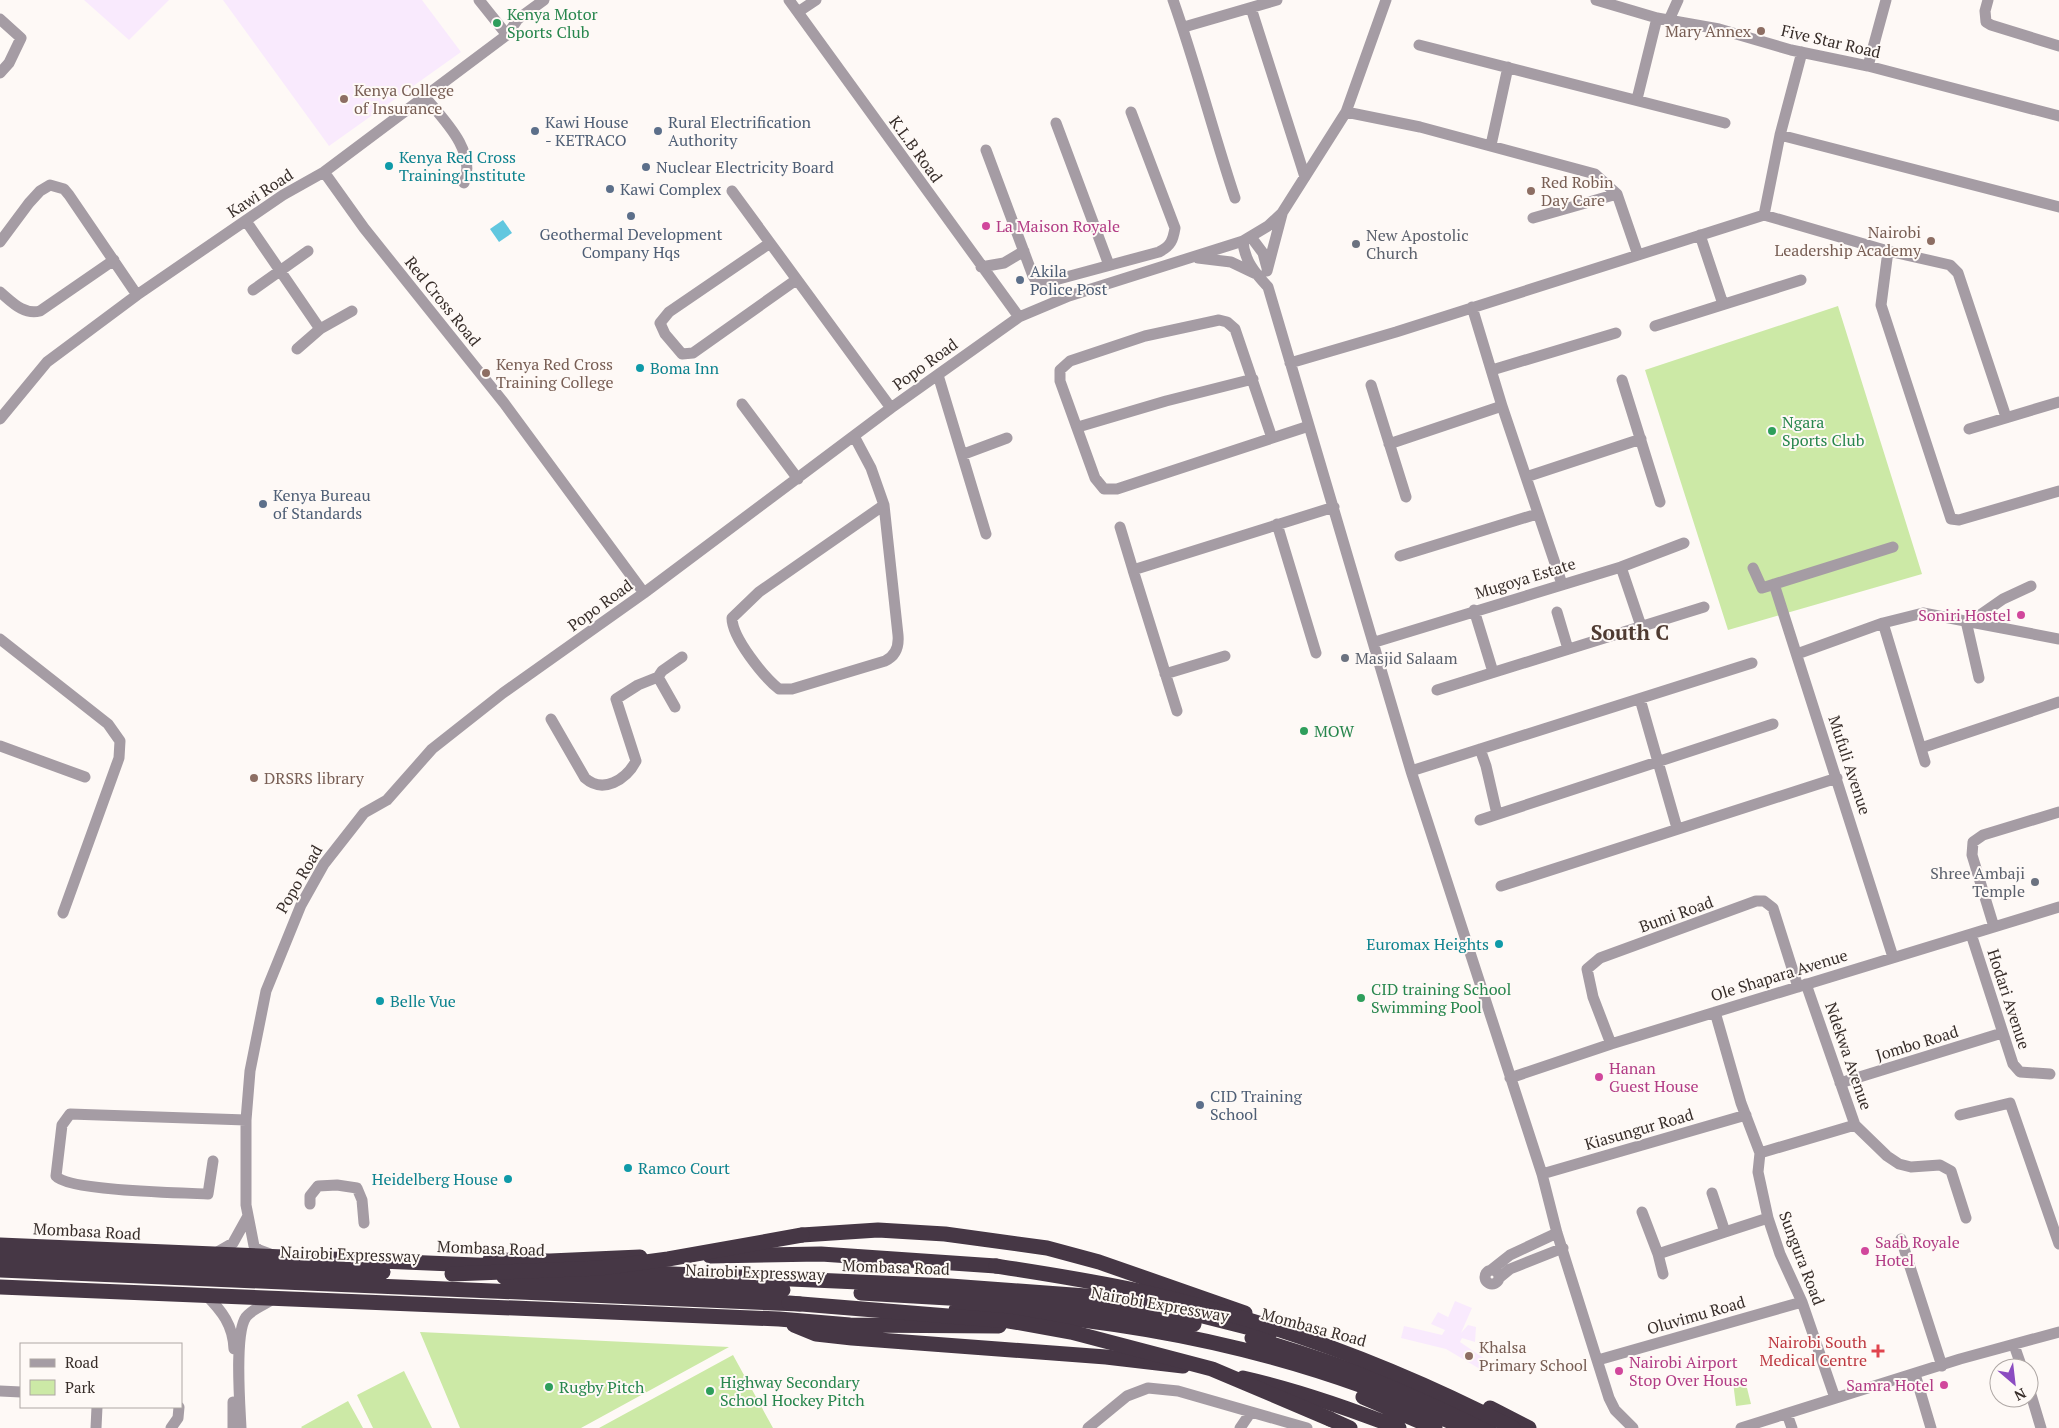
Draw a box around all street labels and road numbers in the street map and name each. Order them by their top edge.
street label: Five Star Road [1779,19,1883,63]
street label: K.L.B Road [884,111,948,187]
street label: Kawi Road [223,163,297,223]
street label: Red Cross Road [400,252,486,351]
street label: Popo Road [888,333,962,395]
street label: Mugoya Estate [1472,552,1578,604]
street label: Popo Road [563,574,637,636]
street label: Mufuli Avenue [1824,712,1876,818]
street label: Popo Road [271,841,327,917]
street label: Bumi Road [1636,890,1716,938]
street label: Ole Shapara Avenue [1708,944,1850,1006]
street label: Hodari Avenue [1982,946,2036,1052]
street label: Ndekwa Avenue [1820,999,1878,1113]
street label: Jombo Road [1873,1020,1961,1066]
street label: Kiasungur Road [1582,1103,1696,1155]
street label: Sungura Road [1774,1208,1830,1308]
street label: Mombasa Road [33,1217,142,1245]
street label: Mombasa Road [437,1235,545,1261]
street label: Nairobi Expressway [280,1241,421,1267]
street label: Mombasa Road [842,1254,950,1280]
street label: Nairobi Expressway [685,1259,826,1285]
street label: Nairobi Expressway [1089,1281,1232,1327]
street label: Oluvimu Road [1644,1290,1748,1340]
street label: Mombasa Road [1259,1302,1369,1352]

